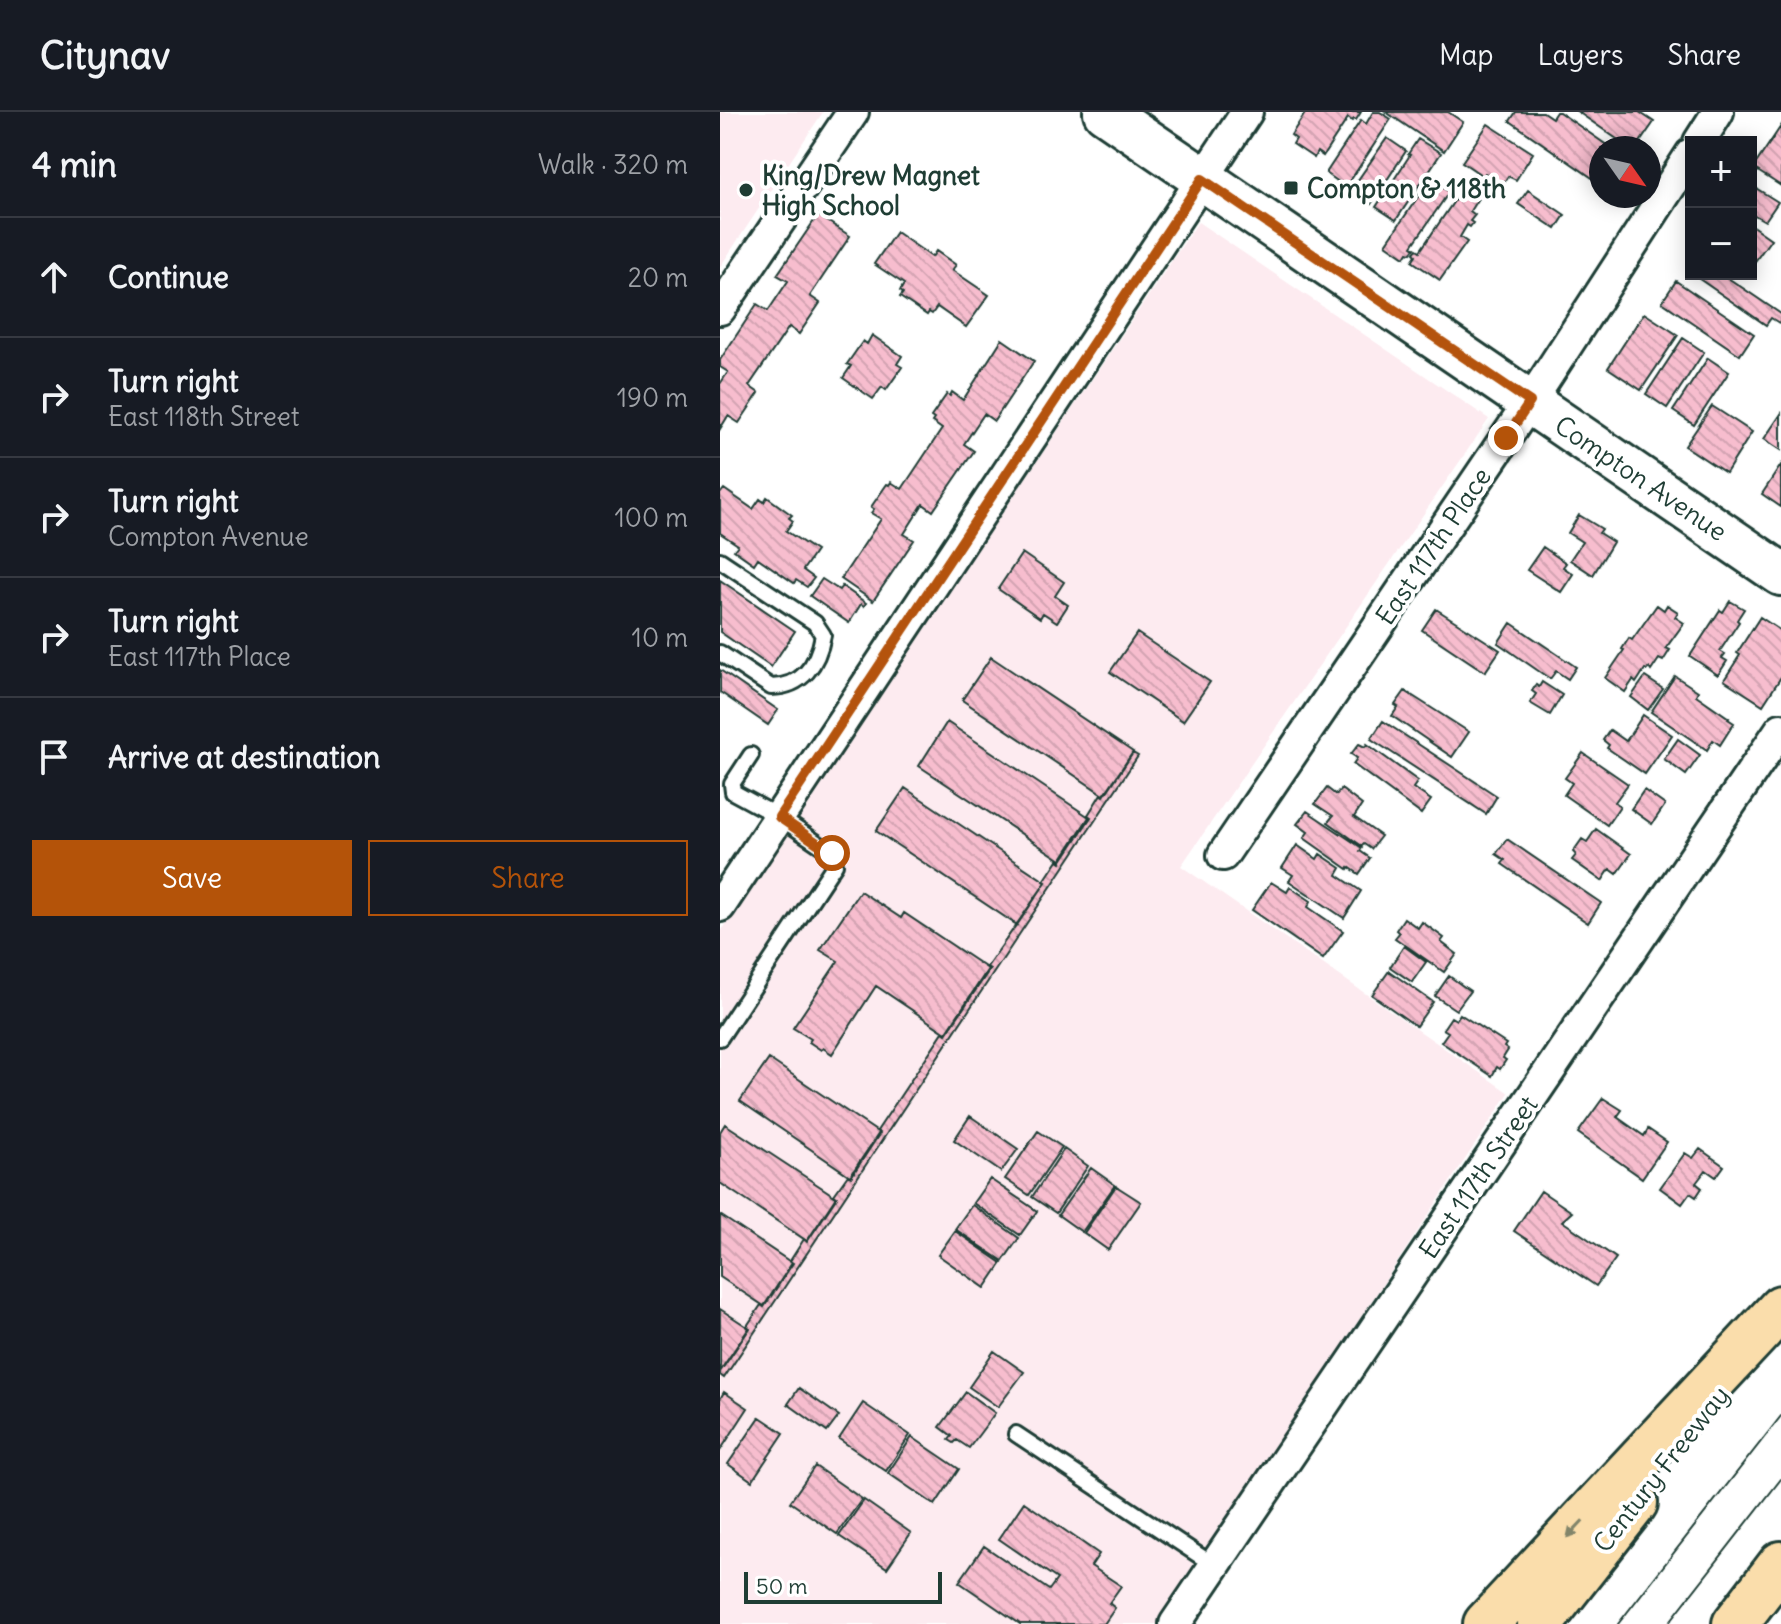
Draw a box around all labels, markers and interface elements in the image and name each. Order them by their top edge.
text: Citynav [40,32,170,79]
text: Map [1439,37,1494,73]
text: Layers [1538,37,1624,73]
text: Share [1668,37,1741,73]
north arrow [1589,136,1661,208]
map controls [1685,136,1757,280]
button: + [1685,136,1757,208]
text: 4 min [32,143,117,186]
text: Walk · 320 m [538,148,688,181]
place label: King/Drew Magnet High School [762,159,980,222]
place label: Compton & 118th [1307,172,1506,205]
marker: Compton & 118th [1282,179,1300,197]
marker: King/Drew Magnet High School [737,181,755,199]
button: − [1685,208,1757,280]
icon: ahead [32,255,76,299]
text: Continue [108,258,229,296]
text: 20 m [628,261,688,294]
text: Turn right [108,362,239,400]
icon: right [32,375,76,419]
text: 190 m [617,381,688,414]
text: East 118th Street [108,400,300,433]
street label: Compton Avenue [1549,408,1733,548]
route end [1488,420,1524,456]
street label: East 117th Place [1368,461,1498,631]
text: Turn right [108,482,239,520]
icon: right [32,495,76,539]
text: 100 m [614,501,688,534]
text: Compton Avenue [108,520,309,553]
text: Turn right [108,602,239,640]
icon: right [32,615,76,659]
text: 10 m [632,621,688,654]
text: East 117th Place [108,640,291,673]
icon: arrive [32,735,76,779]
text: Arrive at destination [108,738,380,776]
route start [814,835,850,871]
button: Save [32,840,352,916]
button: Share [368,840,688,916]
street label: East 117th Street [1411,1089,1545,1265]
street label: Century Freeway [1586,1379,1736,1559]
one-way arrow [1567,1519,1585,1538]
scale bar [744,1568,942,1604]
text: 50 m [756,1572,808,1600]

